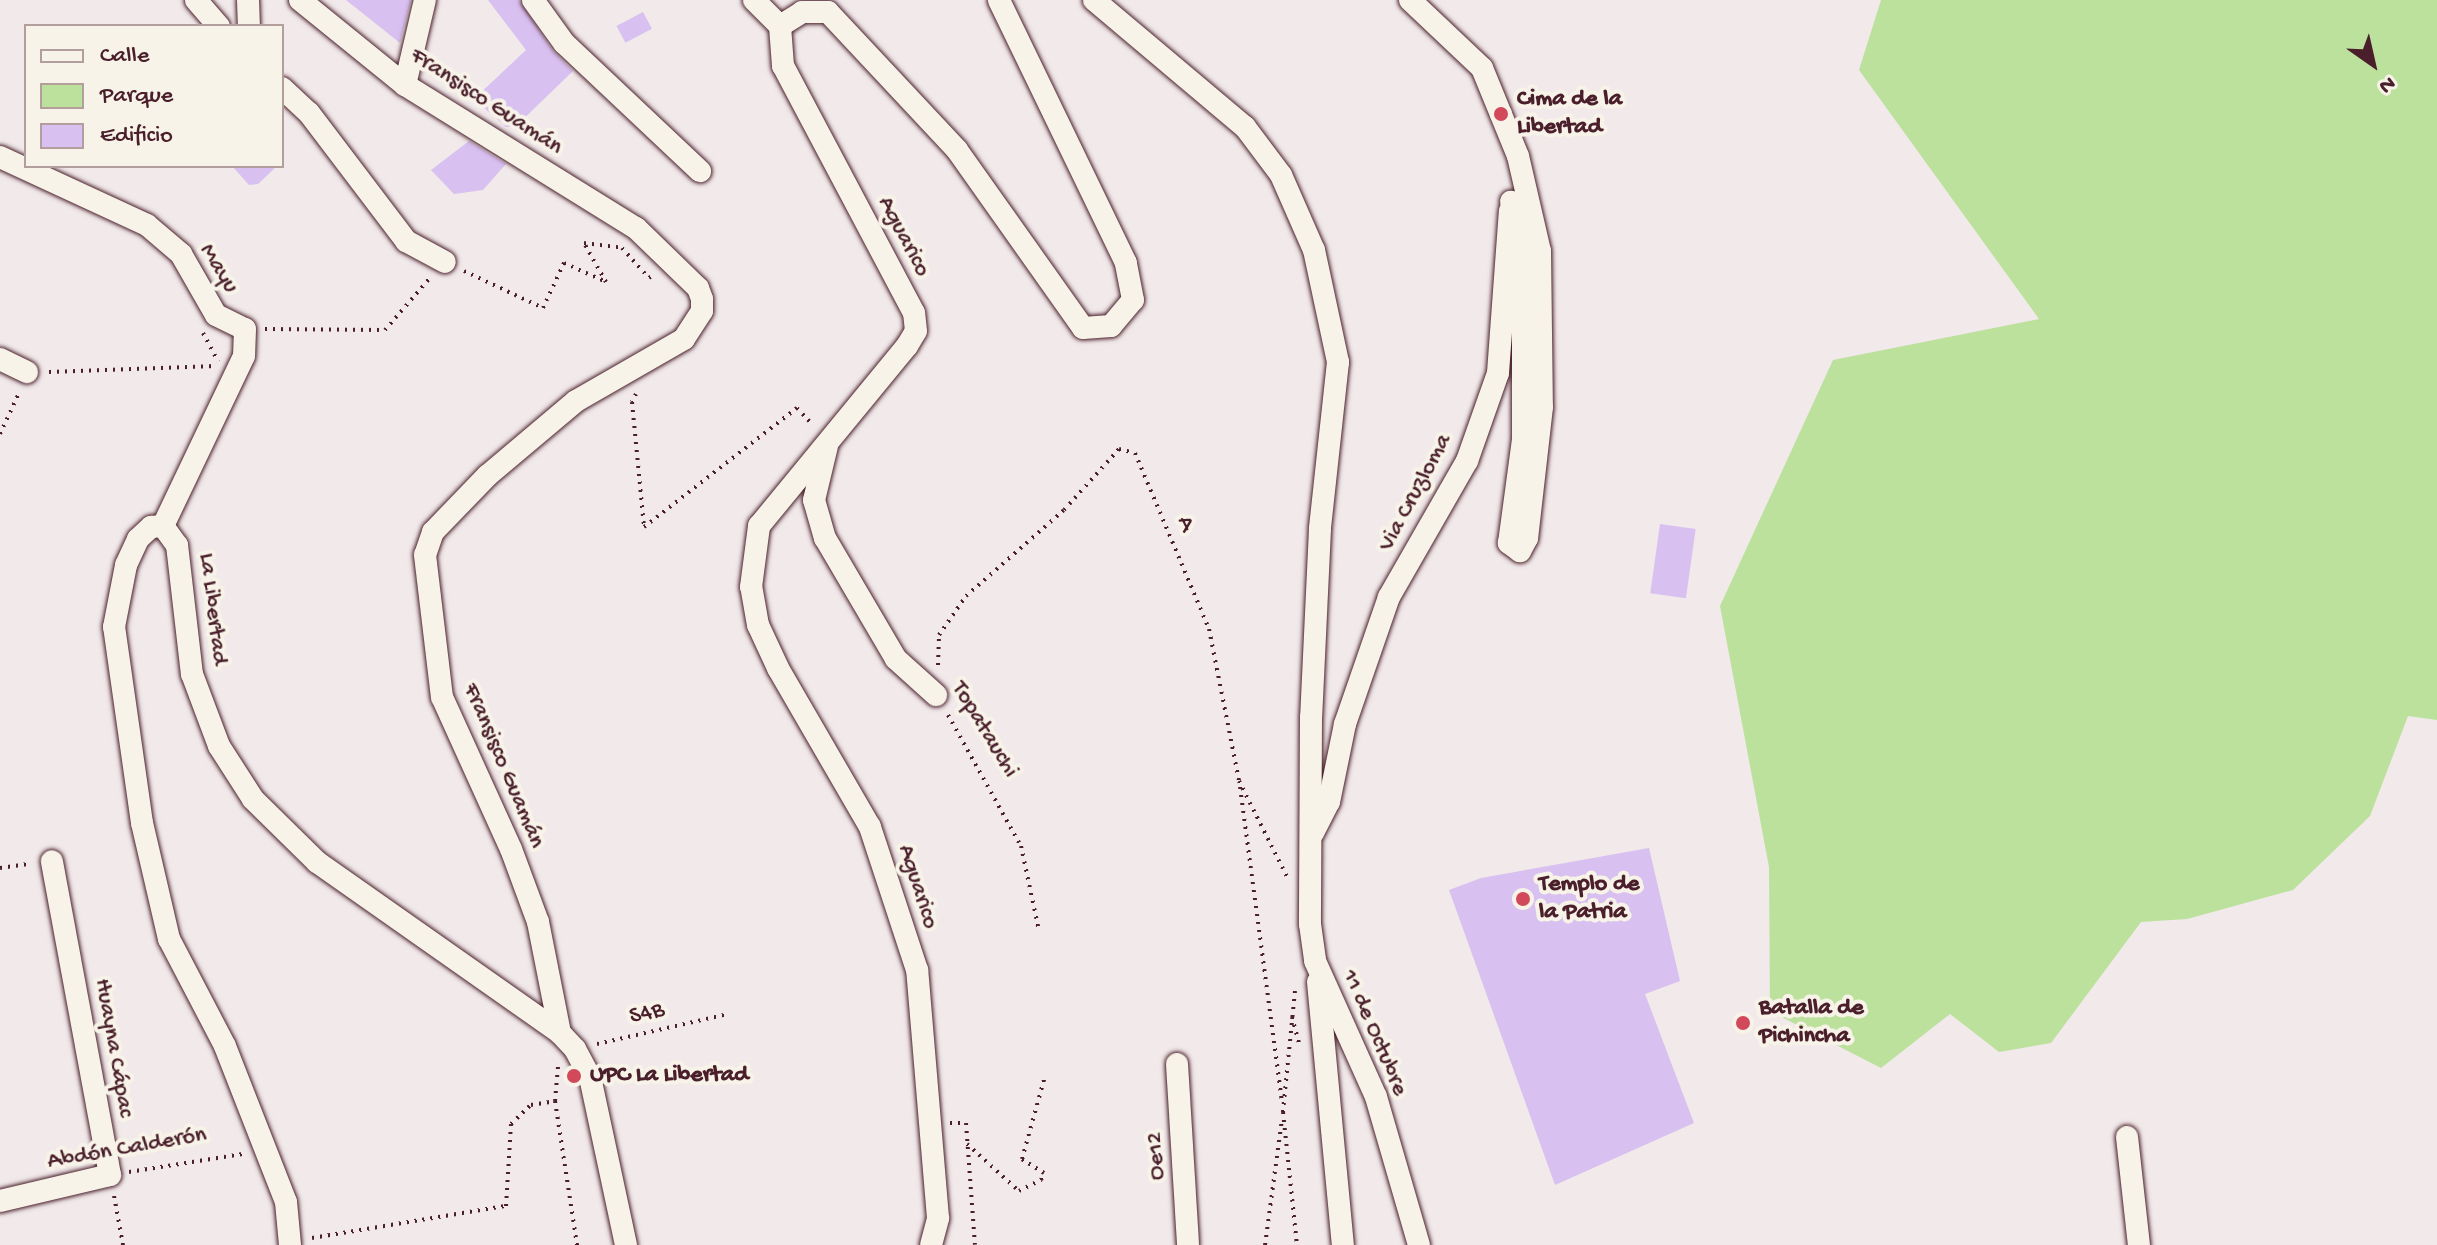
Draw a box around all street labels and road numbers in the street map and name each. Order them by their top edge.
street label: Fransisco Guamán [404,42,568,162]
street label: Aguarico [870,192,936,282]
street label: Mayu [192,239,244,299]
street label: Via Cruzloma [1373,429,1459,557]
street label: A [1169,512,1201,536]
street label: La Libertad [191,551,233,667]
street label: Topatauchi [944,677,1024,783]
street label: Fransisco Guamán [455,679,551,853]
street label: Aguarico [890,841,944,933]
street label: 11 de Octubre [1334,966,1414,1100]
street label: Huayna Cápac [87,976,139,1120]
street label: S4B [627,996,667,1032]
street label: Abdón Calderón [45,1121,209,1177]
street label: Oe12 [1141,1131,1173,1181]

